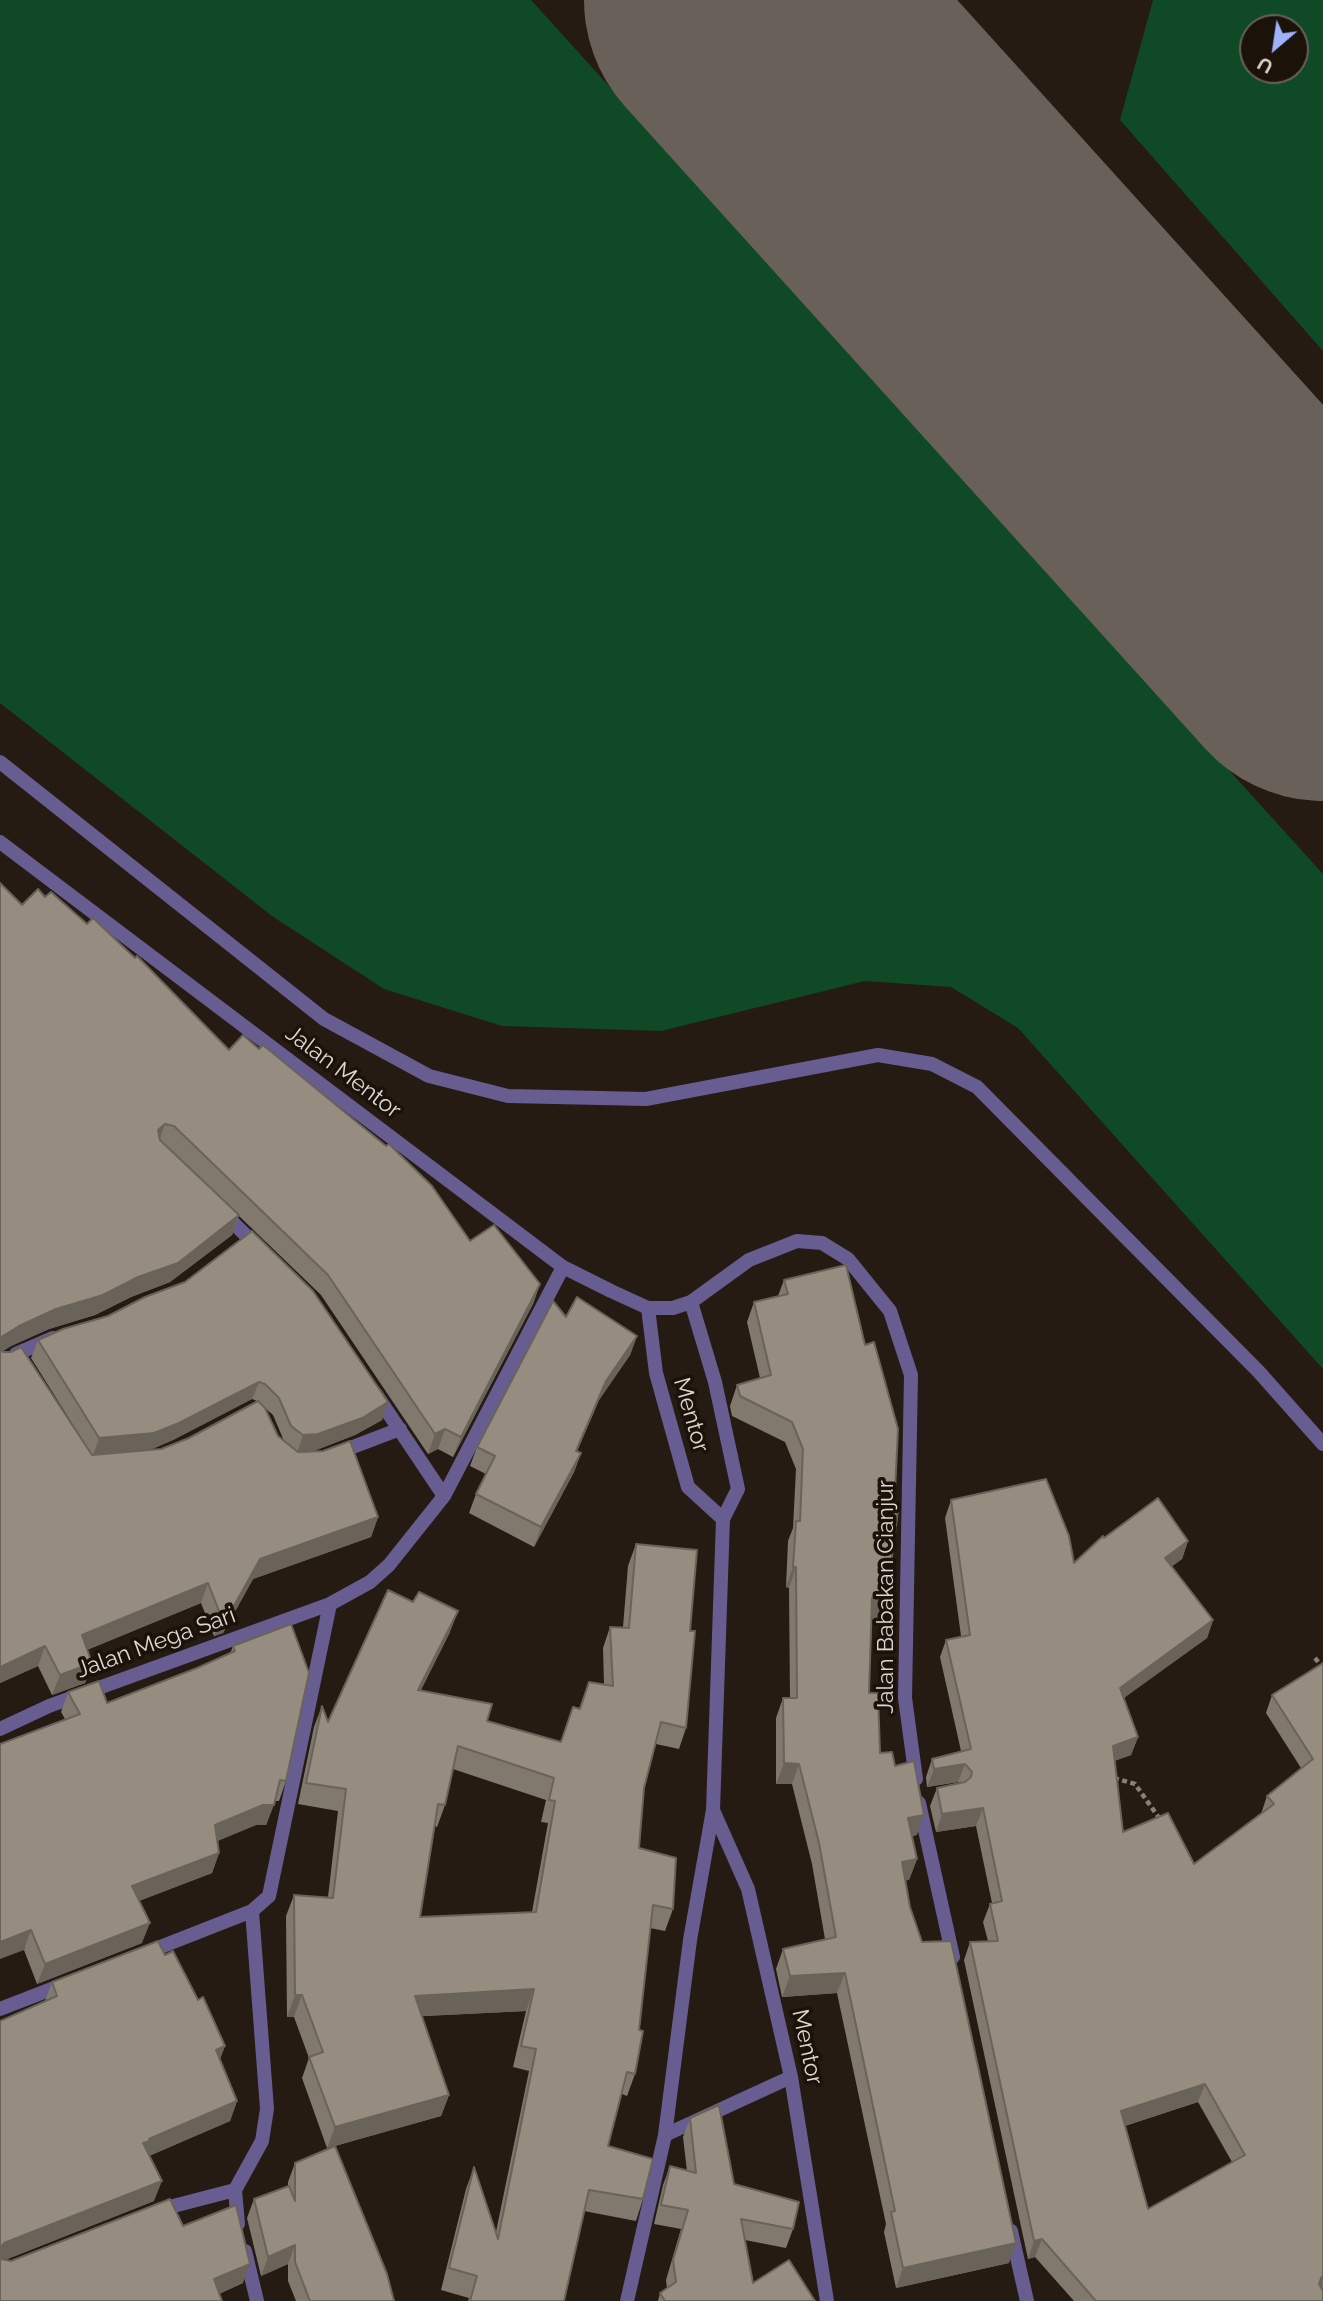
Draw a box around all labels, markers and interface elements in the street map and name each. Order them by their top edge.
north arrow [1239,14,1309,84]
text: U [1253,53,1276,79]
street label: Jalan Mentor [280,1020,406,1124]
street label: Mentor [667,1375,715,1455]
street label: Jalan Babakan Cianjur [872,1480,900,1714]
street label: Jalan Mega Sari [73,1601,239,1685]
street label: Mentor [786,2007,828,2087]

